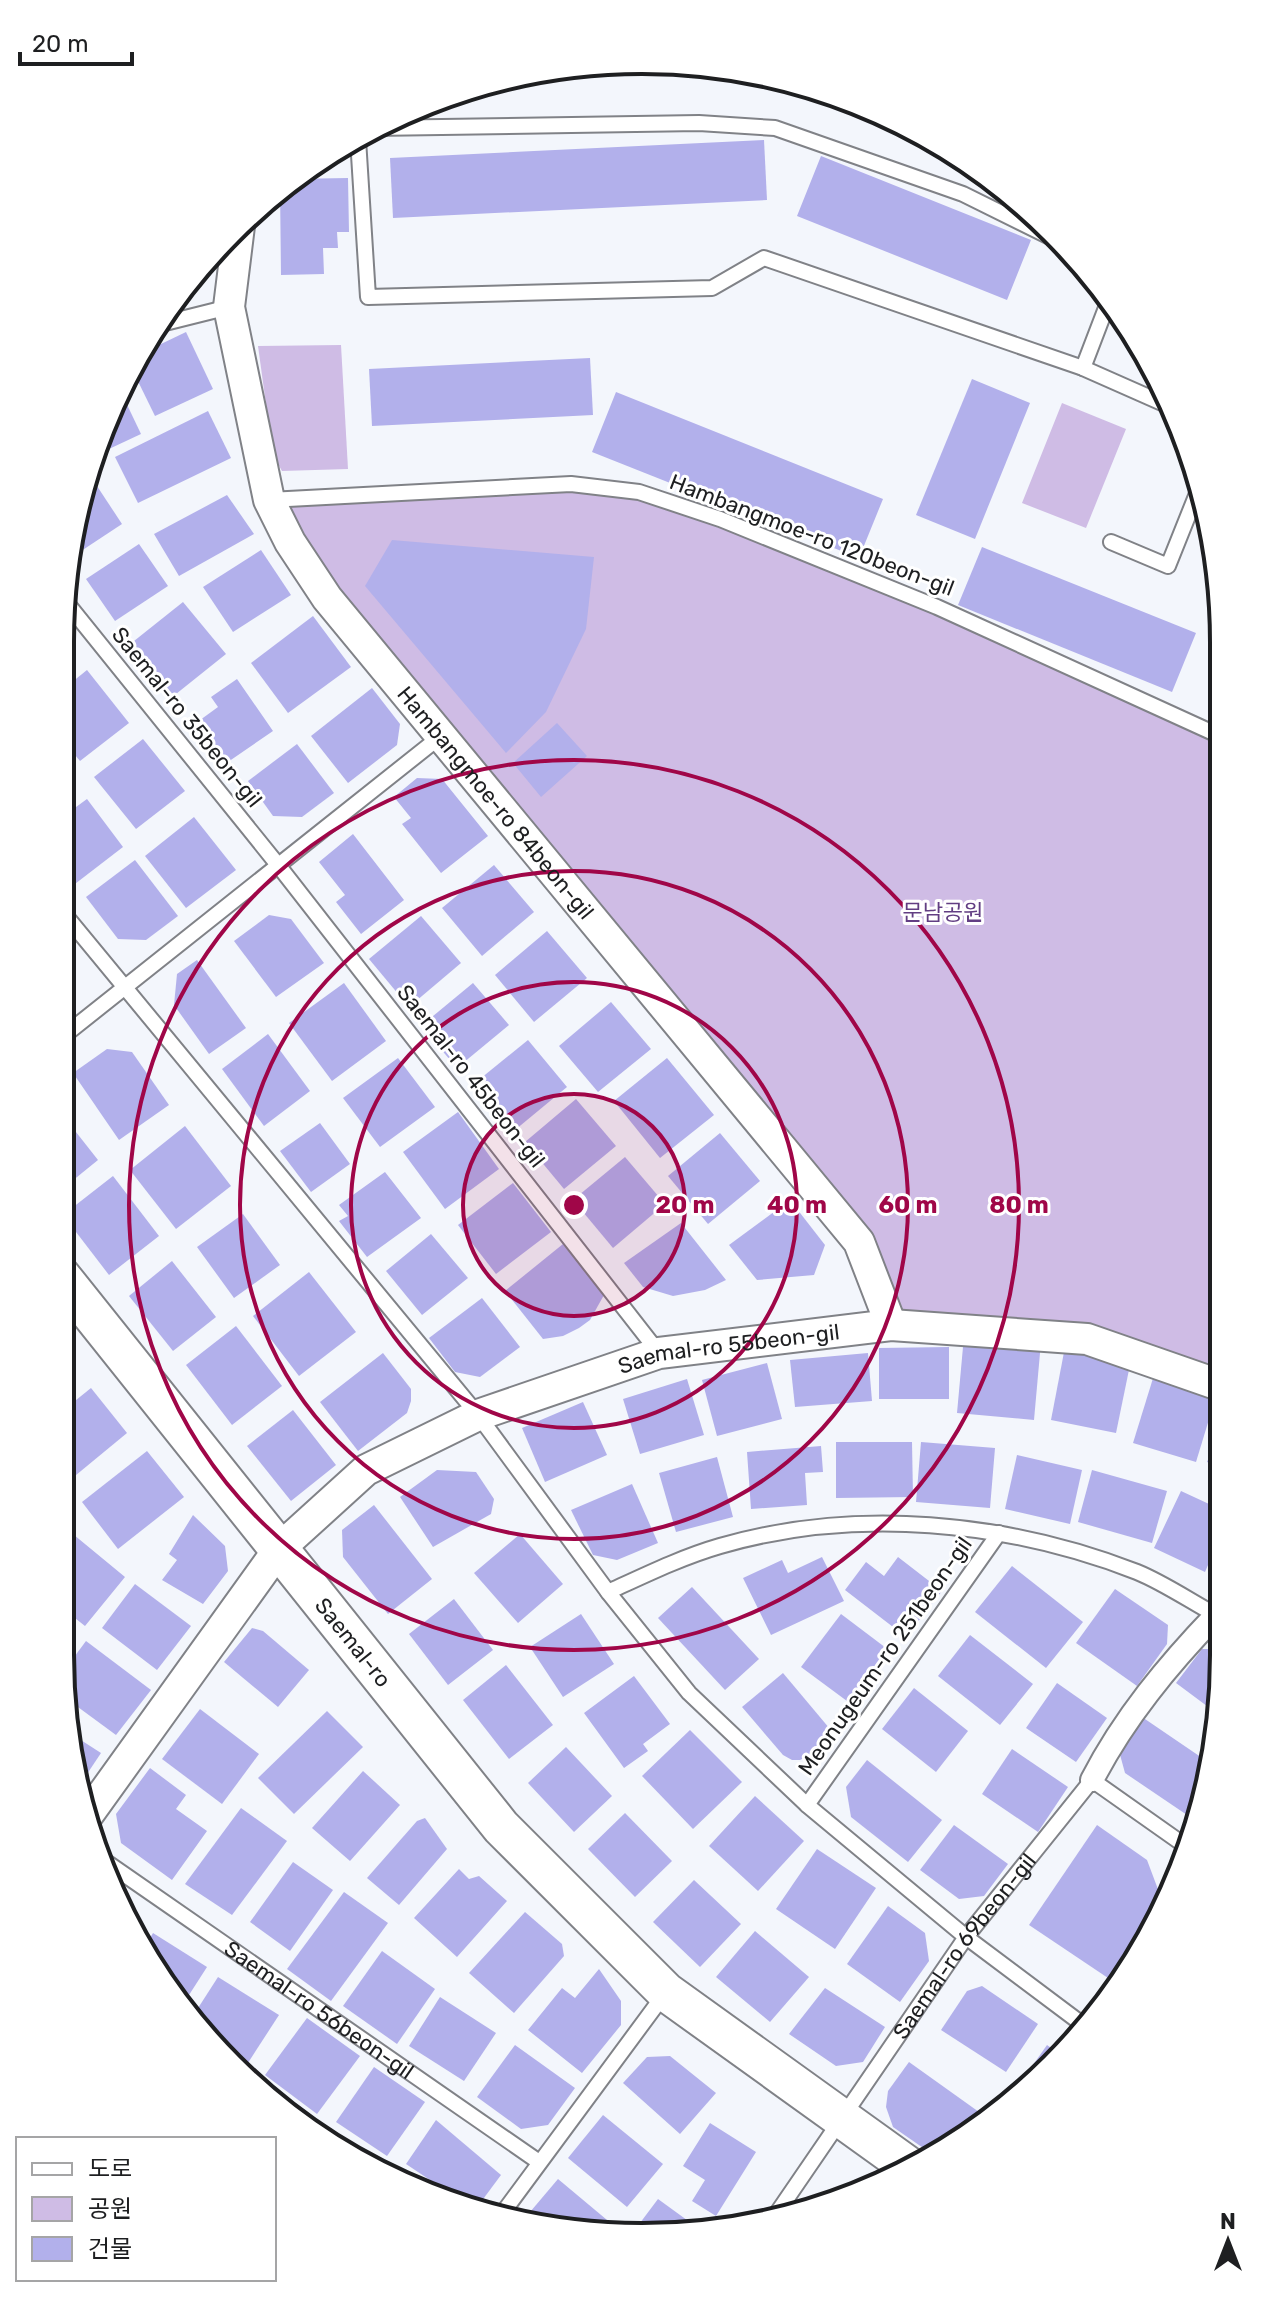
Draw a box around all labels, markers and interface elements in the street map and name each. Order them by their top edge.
scale bar [20,16,132,66]
text: 20 m [32,30,89,58]
street label: Hambangmoe-ro 120beon-gil [666,468,958,602]
street label: Saemal-ro 35beon-gil [106,621,268,813]
street label: Hambangmoe-ro 84beon-gil [392,680,600,924]
park label: 문남공원 [903,899,983,926]
street label: Saemal-ro 45beon-gil [391,979,551,1173]
centre of rings [560,1191,588,1219]
text: 20 m [655,1191,715,1219]
text: 40 m [767,1191,827,1219]
text: 60 m [878,1191,938,1219]
text: 80 m [989,1191,1049,1219]
street label: Saemal-ro 55beon-gil [614,1318,841,1380]
street label: Meonugeum-ro 251beon-gil [792,1532,978,1780]
street label: Saemal-ro [310,1592,397,1692]
street label: Saemal-ro 69beon-gil [887,1848,1041,2044]
street label: Saemal-ro 56beon-gil [219,1935,419,2085]
legend [16,2137,276,2281]
text: 도로 [88,2155,132,2183]
text: 공원 [88,2195,132,2223]
north arrow [1188,2201,1268,2281]
text: N [1220,2208,1236,2235]
text: 건물 [88,2235,132,2263]

